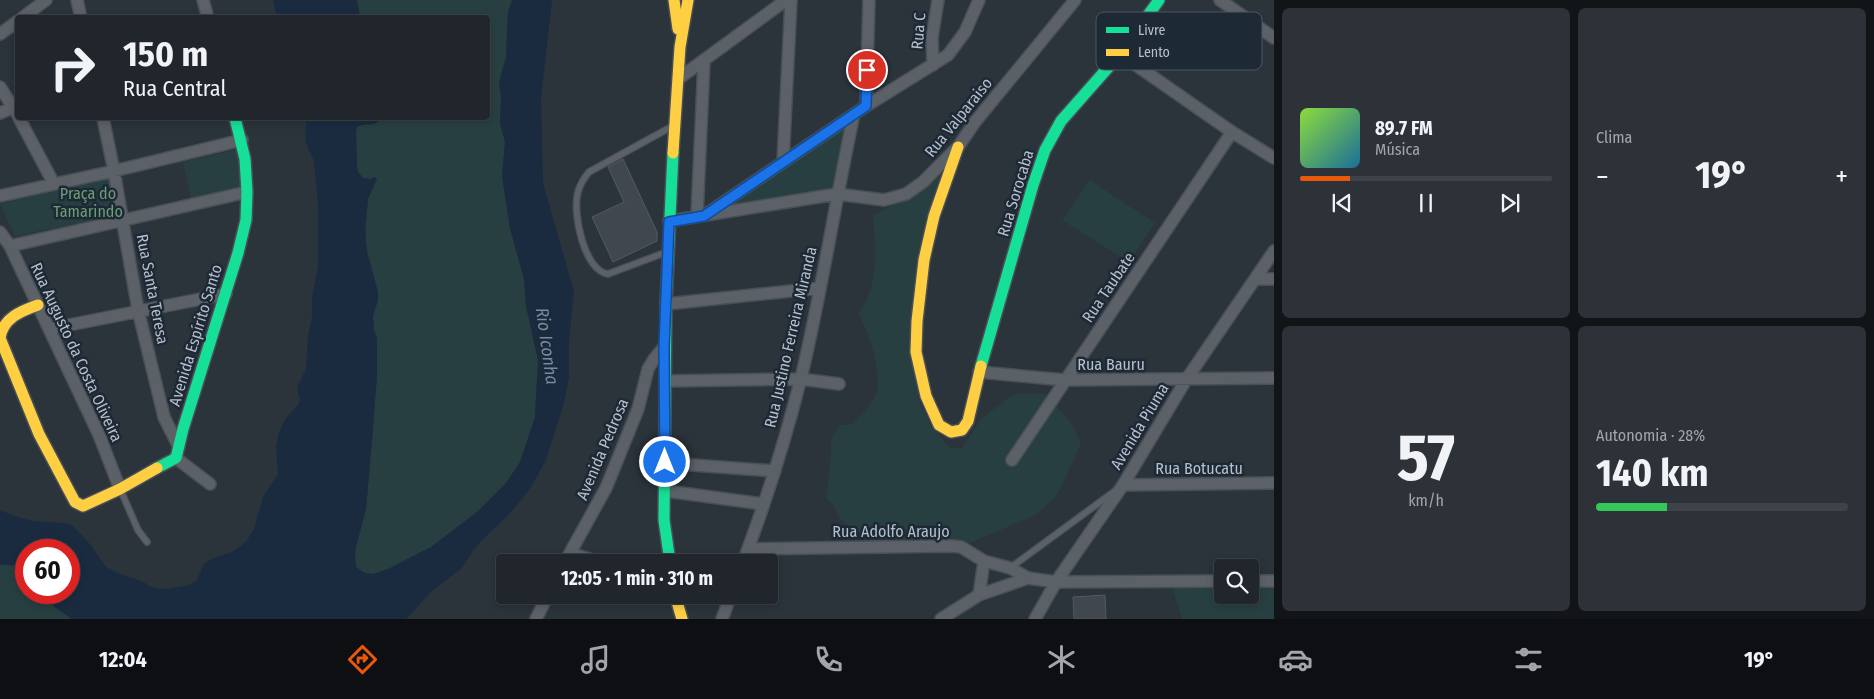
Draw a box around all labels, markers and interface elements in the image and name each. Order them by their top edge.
street label: Rua C [907,12,930,50]
legend [1096,12,1262,70]
text: Livre [1138,22,1165,39]
text: 150 m [123,33,208,75]
icon: right [40,35,105,100]
text: Lento [1138,44,1170,61]
pin [846,49,888,91]
icon: arrive [853,56,881,84]
street label: Rua Valparaiso [921,74,996,161]
text: Rua Central [123,75,226,102]
text: 89.7 FM [1375,117,1433,140]
text: Clima [1596,128,1632,147]
text: Música [1375,140,1420,159]
street label: Rua Sorocaba [993,148,1038,239]
text: 19° [1695,152,1749,198]
text: − [1596,160,1609,193]
text: + [1835,160,1848,193]
park label: Praça do Tamarindo [53,184,123,221]
icon: previous [1328,189,1356,217]
icon: pause [1412,189,1440,217]
icon: next [1496,189,1524,217]
street label: Rua Santa Teresa [133,232,173,346]
street label: Rua Justino Ferreira Miranda [760,245,821,429]
street label: Rua Taubate [1078,248,1139,326]
street label: Rua Augusto da Costa Oliveira [27,260,127,445]
street label: Avenida Espírito Santo [165,262,226,408]
water label: Rio Iconha [531,306,563,386]
street label: Rua Bauru [1077,355,1145,374]
street label: Avenida Piuma [1106,380,1173,473]
street label: Avenida Pedrosa [573,395,632,503]
text: 57 [1397,419,1455,497]
text: Autonomia · 28% [1596,426,1705,445]
position arrow [638,435,690,487]
text: 140 km [1596,450,1709,496]
street label: Rua Botucatu [1155,459,1243,478]
text: km/h [1408,491,1444,510]
street label: Rua Adolfo Araujo [832,522,950,541]
speed limit sign: 60 [15,539,80,604]
map controls [1214,559,1259,604]
button: search [1214,559,1259,604]
text: 12:05 · 1 min · 310 m [561,567,713,590]
icon: directions [345,642,380,677]
icon: music [578,642,613,677]
icon: phone [811,642,846,677]
icon: climate [1044,642,1079,677]
icon: car [1278,642,1313,677]
icon: filters [1511,642,1546,677]
text: 12:04 [99,646,147,673]
text: 19° [1744,646,1775,673]

